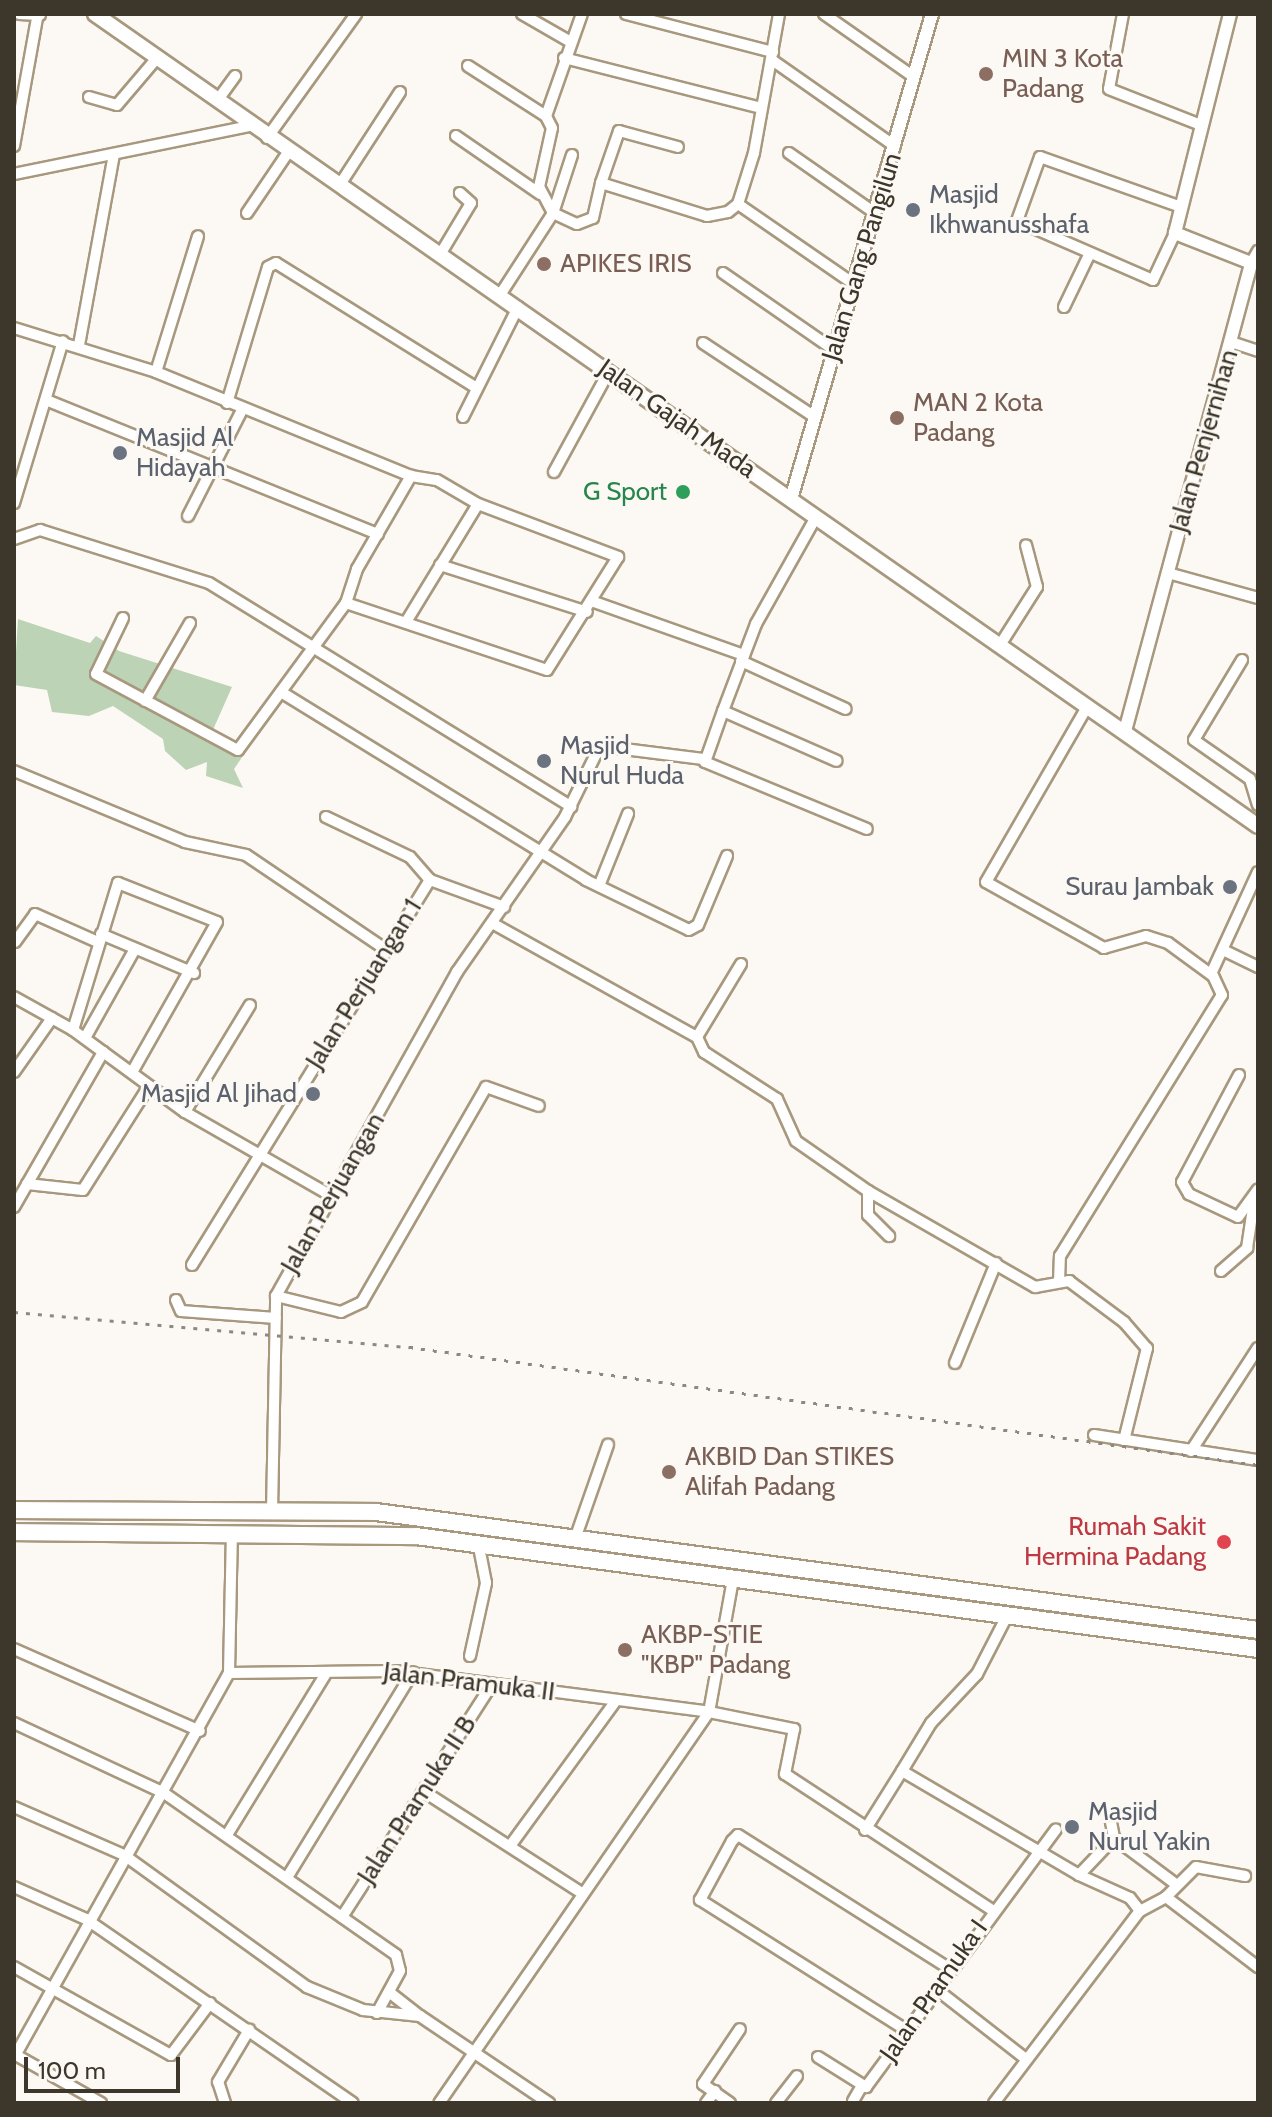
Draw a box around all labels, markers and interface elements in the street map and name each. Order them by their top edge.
place label: MIN 3 Kota Padang [1002,43,1123,104]
marker: MIN 3 Kota Padang [977,65,995,83]
street label: Jalan Gang Pangilun [816,149,908,365]
place label: Masjid Ikhwanusshafa [929,179,1089,240]
marker: Masjid Ikhwanusshafa [904,201,922,219]
place label: APIKES IRIS [560,248,692,280]
marker: APIKES IRIS [535,255,553,273]
street label: Jalan Penjernihan [1163,346,1245,536]
street label: Jalan Gajah Mada [592,353,762,485]
place label: MAN 2 Kota Padang [913,387,1043,448]
marker: MAN 2 Kota Padang [888,409,906,427]
place label: Masjid Al Hidayah [136,422,233,484]
marker: Masjid Al Hidayah [111,444,129,462]
place label: G Sport [583,476,667,508]
marker: G Sport [674,483,692,501]
place label: Masjid Nurul Huda [560,730,684,792]
marker: Masjid Nurul Huda [535,752,553,770]
place label: Surau Jambak [1065,871,1214,903]
marker: Surau Jambak [1221,878,1239,896]
street label: Jalan Perjuangan 1 [299,893,429,1075]
place label: Masjid Al Jihad [141,1078,297,1110]
marker: Masjid Al Jihad [304,1085,322,1103]
street label: Jalan Perjuangan [274,1107,392,1279]
place label: AKBID Dan STIKES Alifah Padang [685,1441,894,1502]
marker: AKBID Dan STIKES Alifah Padang [660,1463,678,1481]
place label: Rumah Sakit Hermina Padang [1024,1511,1206,1572]
marker: Rumah Sakit Hermina Padang [1213,1531,1235,1553]
place label: AKBP-STIE "KBP" Padang [641,1619,790,1680]
marker: AKBP-STIE "KBP" Padang [616,1641,634,1659]
street label: Jalan Pramuka II [381,1656,557,1708]
street label: Jalan Pramuka II B [351,1710,483,1890]
place label: Masjid Nurul Yakin [1088,1796,1211,1858]
marker: Masjid Nurul Yakin [1063,1818,1081,1836]
street label: Jalan Pramuka I [874,1914,994,2068]
scale bar [28,2041,184,2091]
text: 100 m [38,2056,106,2085]

